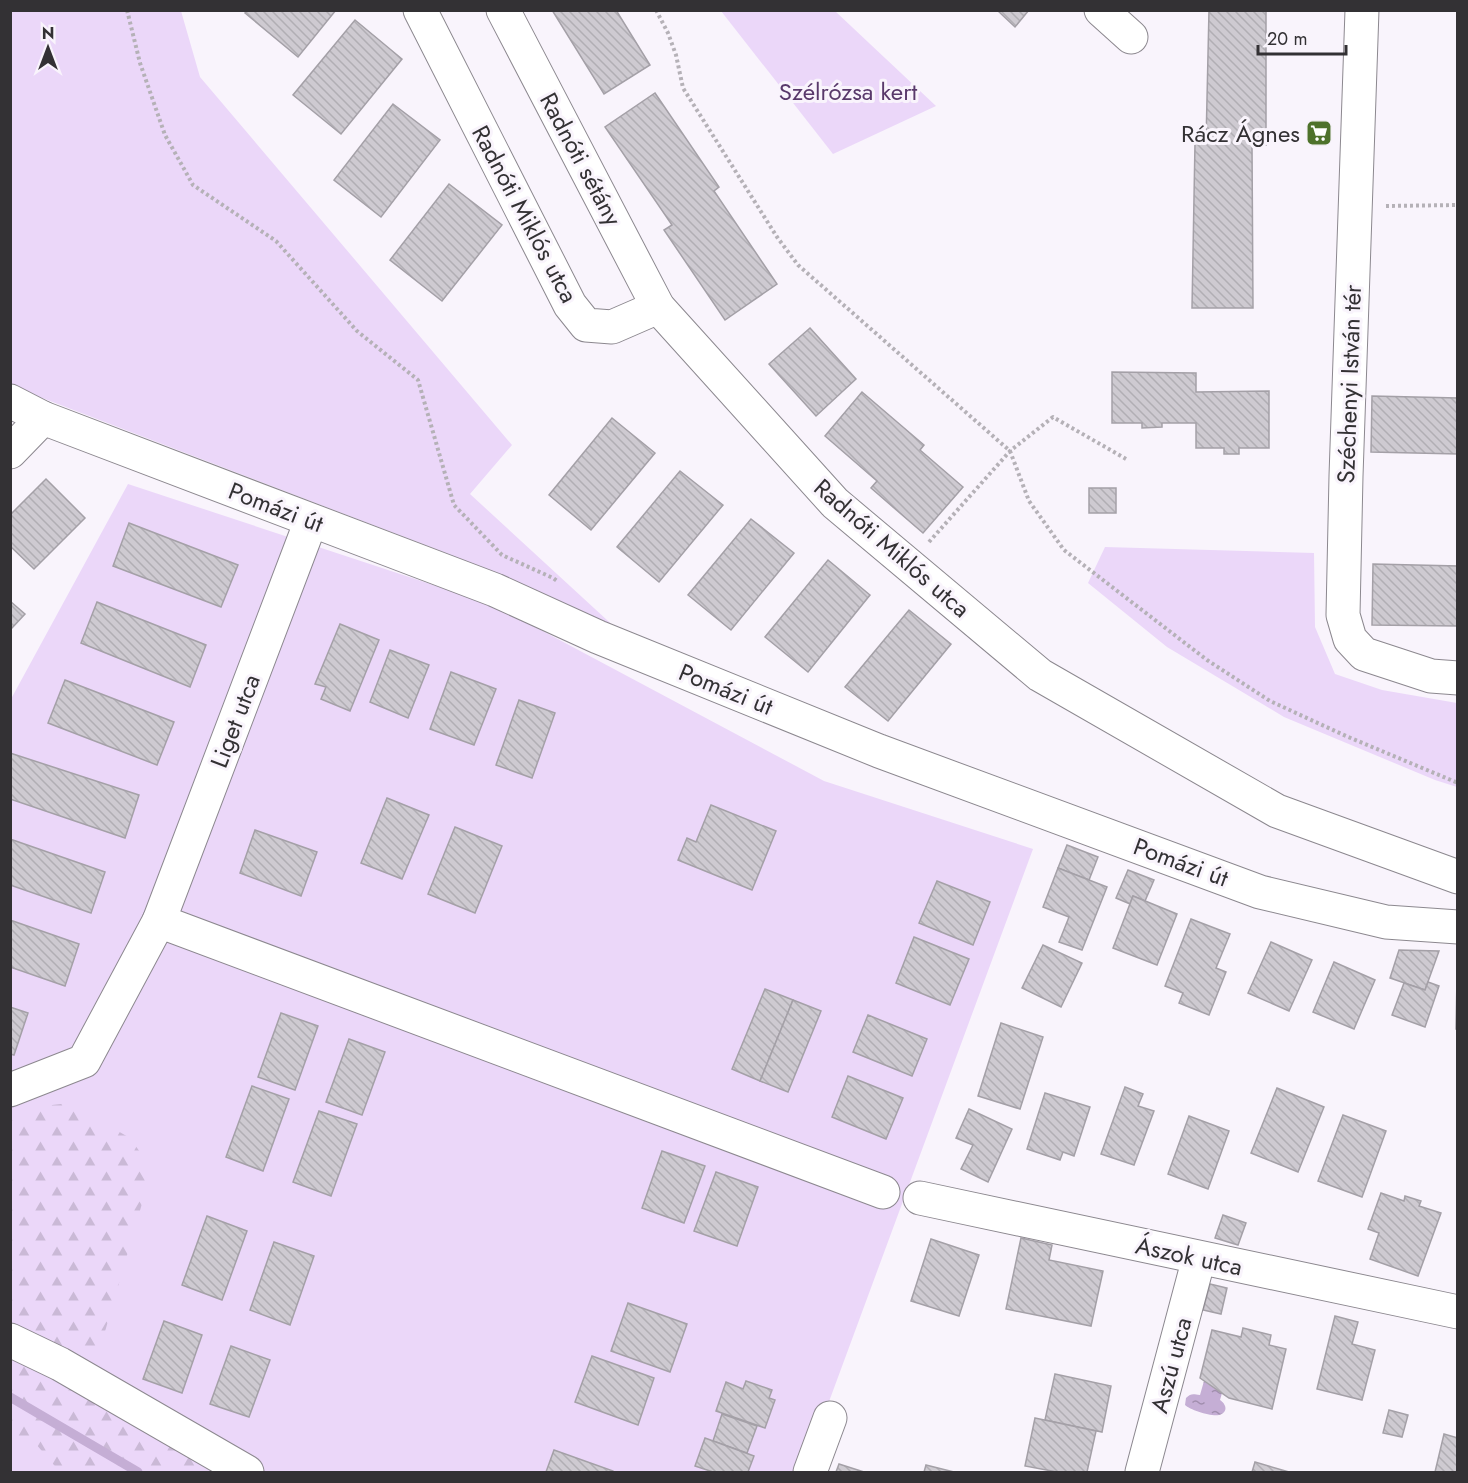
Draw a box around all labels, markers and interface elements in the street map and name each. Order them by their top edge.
north arrow [18,18,78,78]
scale bar [1258,18,1346,56]
text: N [42,22,54,45]
text: 20 m [1267,26,1307,52]
park label: Szélrózsa kert [779,74,917,109]
street label: Radnóti sétány [531,86,631,232]
place label: Rácz Ágnes [1181,116,1300,151]
supermarket icon: Rácz Ágnes [1304,118,1334,148]
street label: Radnóti Miklós utca [463,119,587,309]
street label: Széchenyi István tér [1328,283,1370,484]
street label: Radnóti Miklós utca [806,470,978,626]
street label: Pomázi út [224,473,329,541]
street label: Pomázi út [674,654,779,724]
street label: Liget utca [201,669,269,773]
street label: Pomázi út [1129,829,1234,895]
street label: Ászok utca [1132,1228,1246,1284]
street label: Aszú utca [1141,1313,1201,1417]

